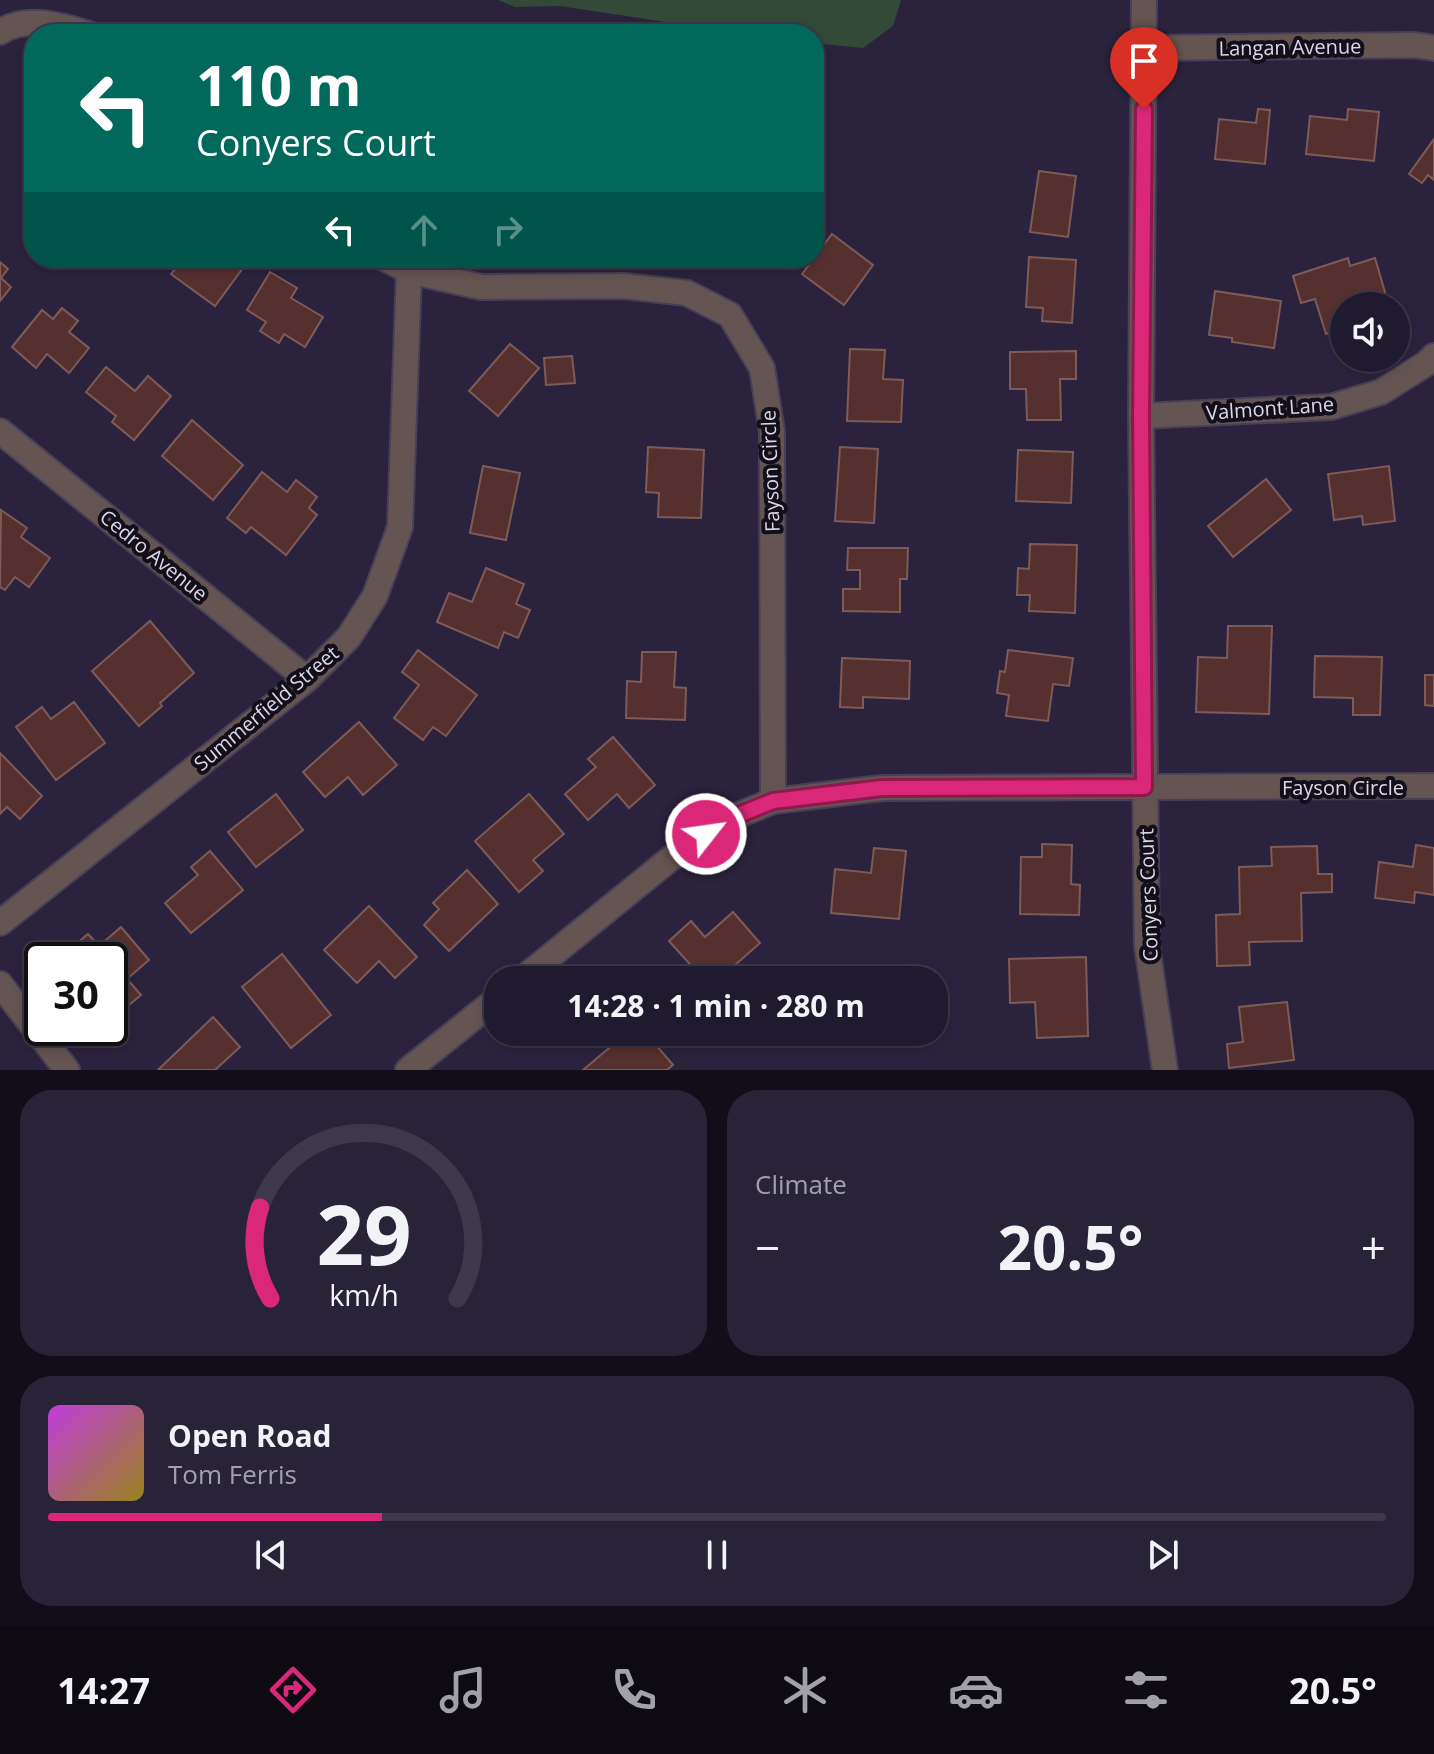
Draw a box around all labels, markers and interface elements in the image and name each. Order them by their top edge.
pin [1110,27,1178,109]
street label: Langan Avenue [1218,32,1362,62]
icon: arrive [1122,39,1166,83]
text: 110 m [196,46,362,122]
icon: left [64,56,168,160]
text: Conyers Court [196,118,436,167]
icon: left [318,208,362,252]
icon: ahead [402,208,446,252]
icon: right [486,208,530,252]
map controls [1330,292,1410,372]
button: sound [1330,292,1410,372]
street label: Valmont Lane [1205,390,1335,426]
street label: Fayson Circle [754,409,786,533]
street label: Cedro Avenue [95,503,213,607]
street label: Summerfield Street [188,639,344,777]
street label: Fayson Circle [1282,774,1404,801]
position arrow [664,792,748,876]
street label: Conyers Court [1132,828,1164,962]
speed limit sign: 30 [24,942,128,1046]
text: 14:28 · 1 min · 280 m [567,985,865,1026]
text: Climate [755,1166,847,1202]
text: 29 [316,1176,411,1289]
text: 20.5° [998,1206,1143,1288]
text: − [755,1217,780,1277]
text: + [1361,1217,1386,1277]
text: km/h [329,1275,398,1314]
text: Open Road [168,1415,332,1456]
text: Tom Ferris [168,1456,297,1492]
icon: previous [249,1533,293,1577]
icon: pause [695,1533,739,1577]
icon: next [1141,1533,1185,1577]
icon: directions [265,1662,321,1718]
icon: music [435,1662,491,1718]
icon: phone [606,1662,662,1718]
icon: climate [777,1662,833,1718]
icon: car [948,1662,1004,1718]
icon: filters [1118,1662,1174,1718]
text: 14:27 [57,1666,150,1715]
text: 20.5° [1289,1666,1377,1715]

